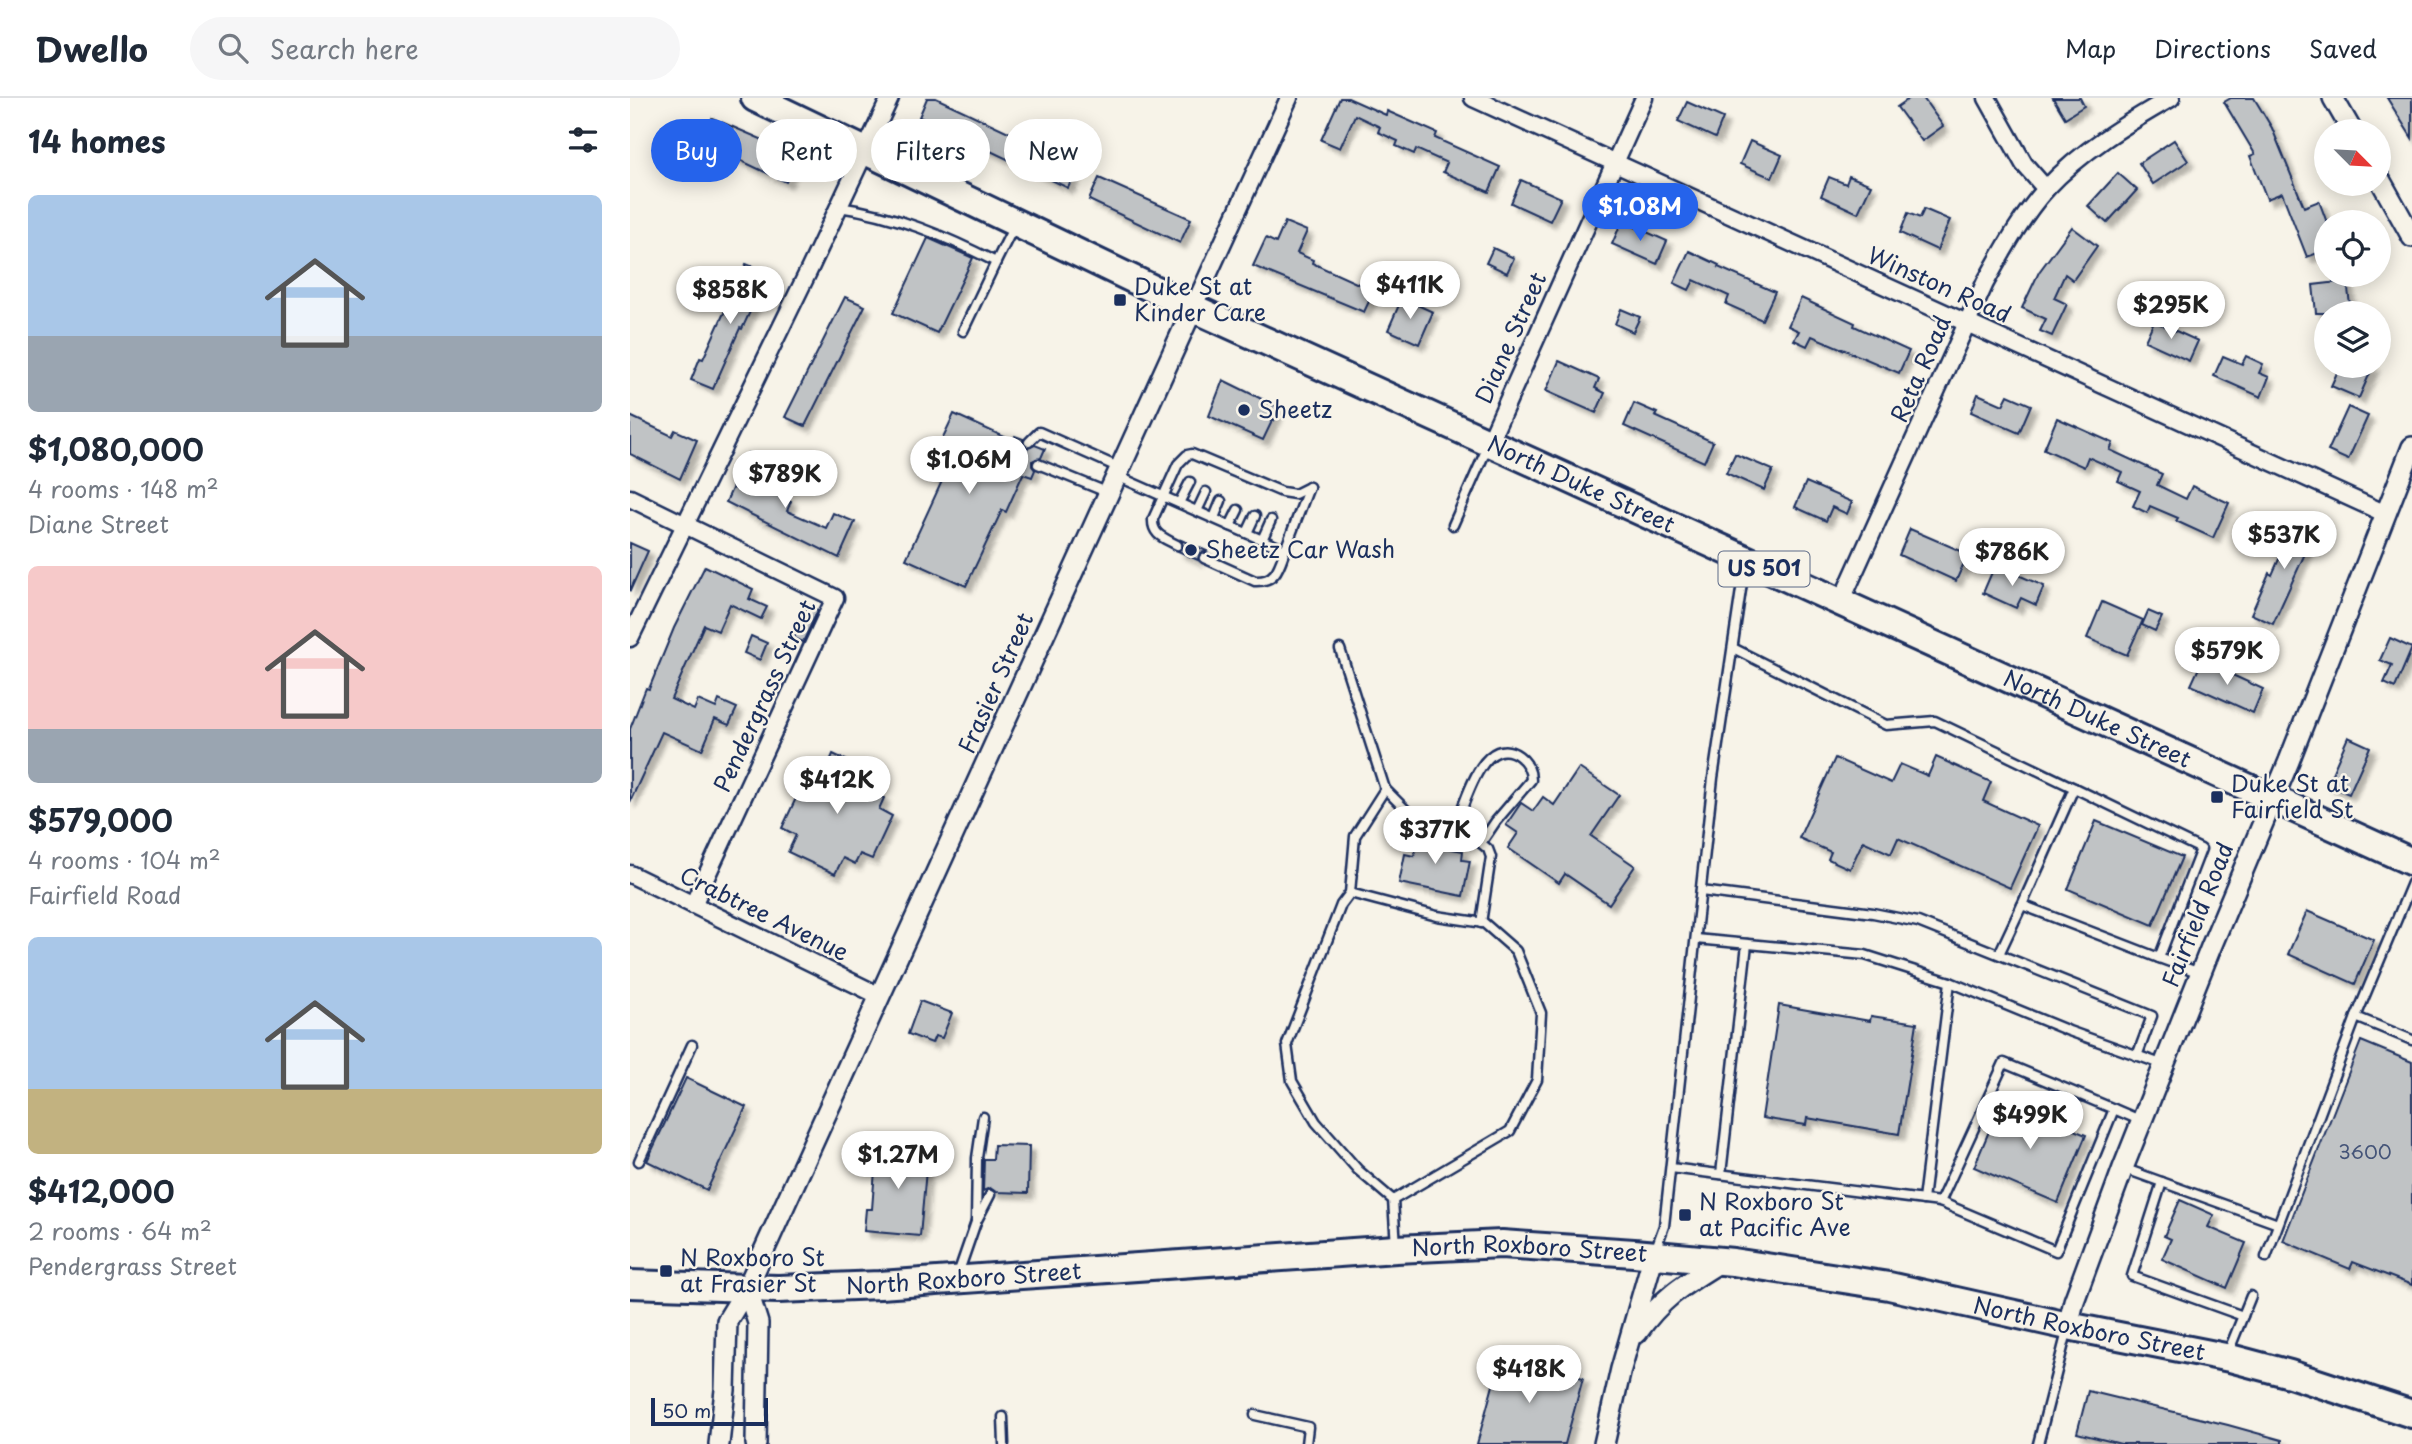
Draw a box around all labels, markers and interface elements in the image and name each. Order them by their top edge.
search box [190,17,680,80]
text: Dwello [35,23,148,73]
icon: search [214,29,252,67]
text: Search here [270,29,419,68]
text: Map [2065,30,2116,66]
text: Directions [2154,30,2271,66]
text: Saved [2309,30,2377,66]
text: 14 homes [28,118,166,163]
chip: Buy [651,119,742,182]
chip: Rent [756,119,857,182]
chip: Filters [871,119,990,182]
chip: New [1004,119,1102,182]
north arrow [2314,119,2390,196]
map controls [2314,119,2391,378]
icon: filters [564,121,602,159]
pin: $1.08M [1583,184,1697,243]
text: $1.08M [1598,188,1682,223]
button: locate [2314,210,2391,287]
street label: Winston Road [1862,236,2017,331]
icon: home [252,240,378,366]
pin: $411K [1361,262,1459,321]
pin: $858K [681,266,779,326]
text: $411K [1376,266,1444,301]
street label: Diane Street [1465,266,1554,409]
place label: Duke St at Kinder Care [1134,268,1266,329]
text: $858K [692,271,768,306]
pin: $295K [2122,282,2220,341]
text: $295K [2133,286,2209,321]
marker: Duke St at Kinder Care [1112,292,1128,308]
button: layers [2314,301,2391,378]
street label: Reta Road [1881,309,1959,427]
place label: Sheetz [1258,391,1332,426]
marker: Sheetz [1236,402,1252,418]
street label: North Duke Street [1482,425,1681,541]
text: $1,080,000 [28,426,204,471]
pin: $1.06M [912,436,1026,496]
text: $1.06M [926,441,1012,476]
pin: $789K [736,450,834,510]
text: $789K [749,455,821,490]
text: 4 rooms · 148 m² [28,471,219,506]
text: Diane Street [28,506,169,541]
pin: $537K [2235,512,2333,571]
text: $537K [2248,516,2320,551]
pin: $786K [1963,528,2061,588]
place label: Sheetz Car Wash [1205,531,1395,566]
text: $786K [1975,533,2049,568]
marker: Sheetz Car Wash [1183,542,1199,558]
road number: US 501 [1718,552,1810,587]
street label: Pendergrass Street [704,593,824,797]
street label: Frasier Street [948,606,1041,758]
icon: home [252,611,378,737]
pin: $579K [2178,628,2276,687]
text: $579K [2191,632,2263,667]
street label: North Duke Street [1998,660,2197,775]
pin: $412K [788,756,886,816]
text: $412K [800,761,874,796]
place label: Duke St at Fairfield St [2231,765,2353,826]
marker: Duke St at Fairfield St [2209,789,2225,805]
text: $579,000 [28,797,173,842]
pin: $377K [1386,806,1484,866]
text: $377K [1399,811,1471,846]
street label: Fairfield Road [2152,837,2242,992]
text: 4 rooms · 104 m² [28,842,221,877]
street label: Crabtree Avenue [674,857,855,969]
text: Fairfield Road [28,877,181,912]
icon: home [252,982,378,1108]
pin: $499K [1981,1091,2079,1151]
text: $499K [1992,1096,2068,1131]
pin: $1.27M [841,1132,955,1191]
text: $1.27M [857,1136,939,1171]
house number: 3600 [2338,1137,2392,1165]
text: $412,000 [28,1168,175,1213]
place label: N Roxboro St at Pacific Ave [1699,1183,1851,1244]
marker: N Roxboro St at Pacific Ave [1677,1207,1693,1223]
text: 2 rooms · 64 m² [28,1213,212,1248]
street label: North Roxboro Street [1411,1225,1649,1270]
place label: N Roxboro St at Frasier St [680,1239,825,1300]
text: Pendergrass Street [28,1248,237,1283]
street label: North Roxboro Street [845,1252,1082,1302]
marker: N Roxboro St at Frasier St [658,1263,674,1279]
street label: North Roxboro Street [1970,1286,2209,1369]
pin: $418K [1480,1346,1578,1405]
text: $418K [1492,1350,1566,1385]
scale bar [651,1395,768,1427]
text: 50 m [662,1396,711,1424]

